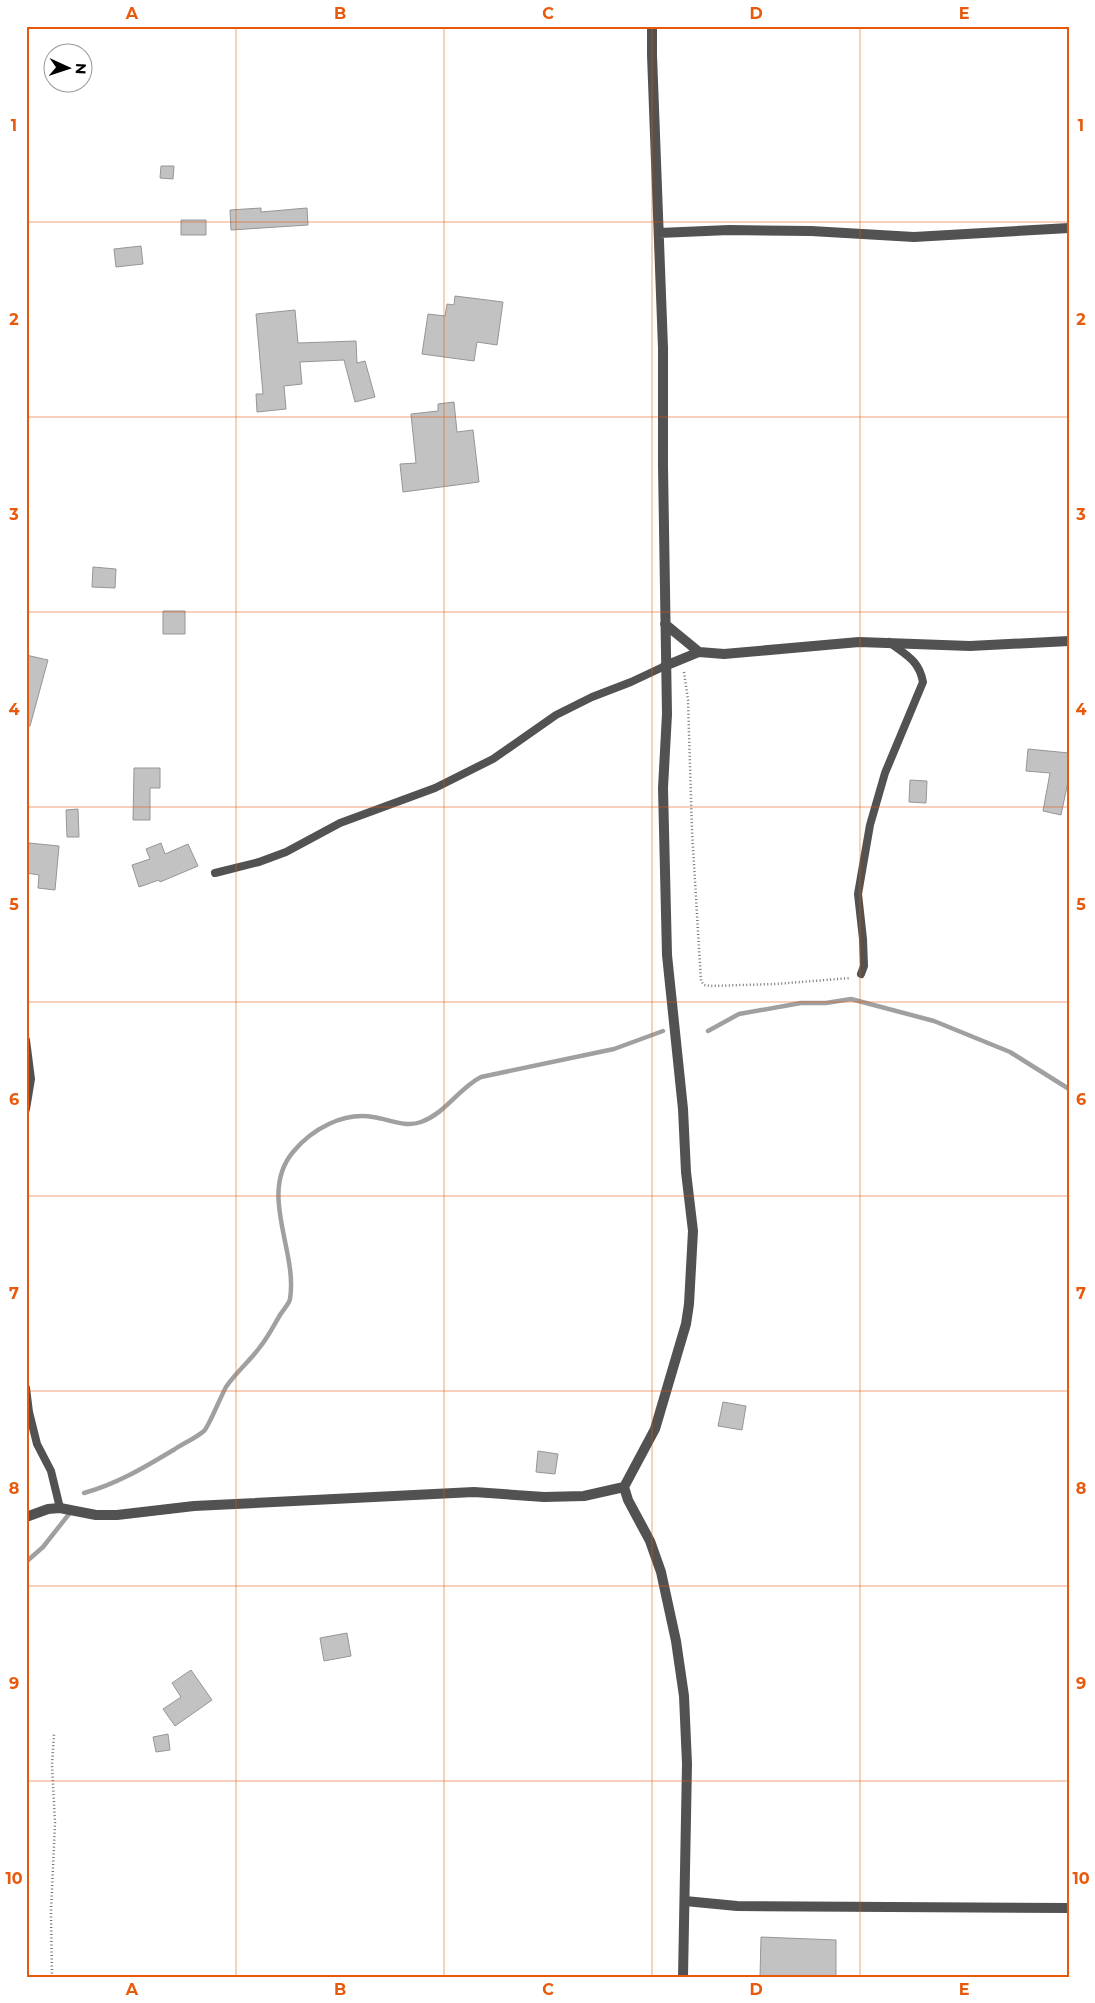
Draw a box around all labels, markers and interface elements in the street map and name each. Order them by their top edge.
text: A [125,4,139,23]
text: B [334,4,346,23]
text: C [542,4,554,23]
text: D [749,4,763,23]
text: E [959,4,969,23]
north arrow [42,42,92,92]
text: N [72,63,90,75]
text: 1 [11,116,17,135]
text: 1 [1078,116,1084,135]
text: 2 [9,310,19,329]
text: 2 [1076,310,1086,329]
text: 3 [8,505,19,524]
text: 3 [1075,505,1086,524]
text: 4 [8,700,20,719]
text: 4 [1075,700,1087,719]
text: 5 [9,895,19,914]
text: 5 [1076,895,1086,914]
text: 6 [9,1090,19,1109]
text: 6 [1076,1090,1086,1109]
text: 7 [9,1284,19,1303]
text: 7 [1076,1284,1086,1303]
text: 8 [9,1479,19,1498]
text: 8 [1076,1479,1086,1498]
text: 9 [9,1674,19,1693]
text: 9 [1076,1674,1086,1693]
text: 10 [5,1869,23,1888]
text: 10 [1072,1869,1090,1888]
text: A [125,1980,139,1999]
text: B [334,1980,346,1999]
text: C [542,1980,554,1999]
text: D [749,1980,763,1999]
text: E [959,1980,969,1999]

